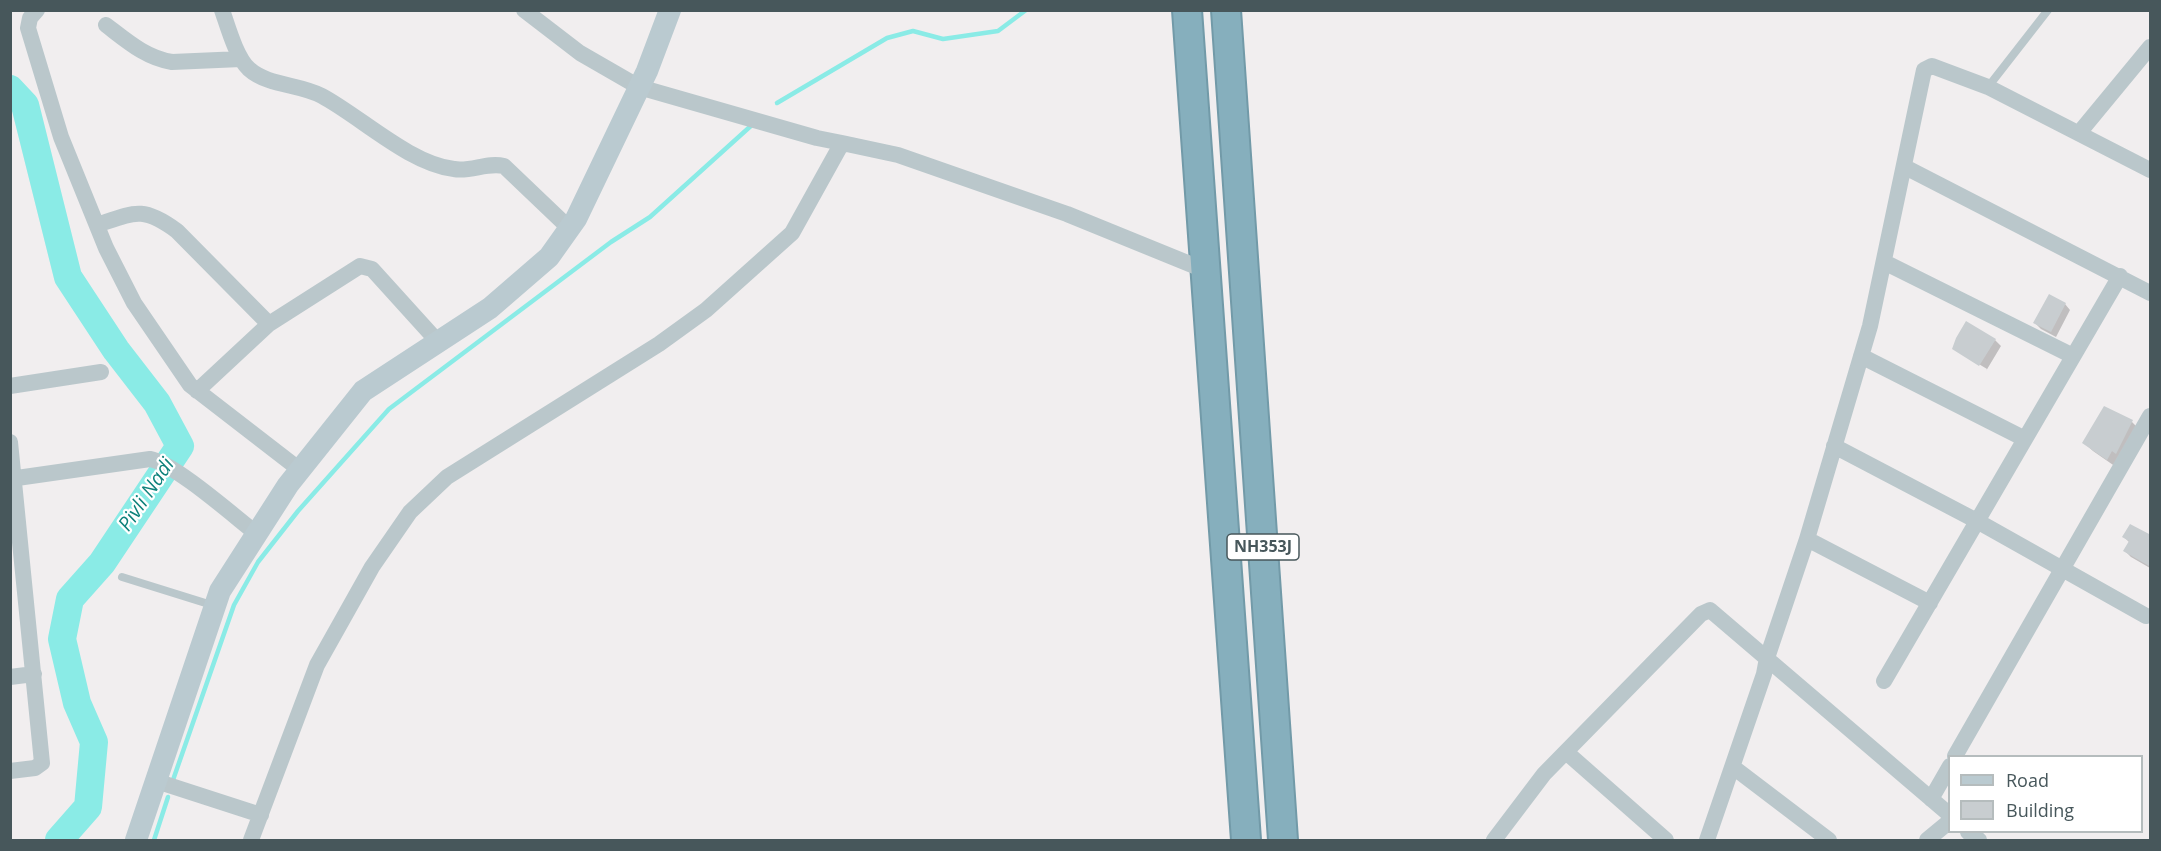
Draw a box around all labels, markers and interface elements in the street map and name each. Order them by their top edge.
water label: Pivli Nadi [114,454,180,536]
road number: NH353J [1227,534,1299,560]
legend [1948,755,2143,833]
text: Road [2006,768,2049,792]
text: Building [2006,798,2074,822]

